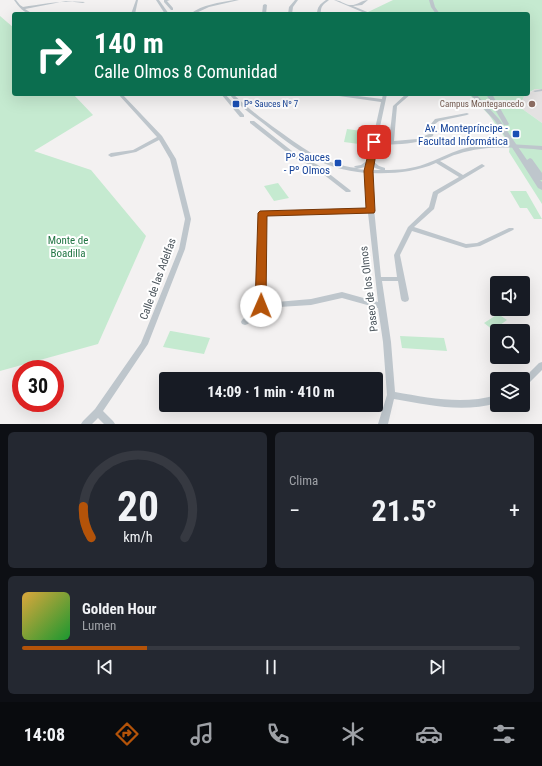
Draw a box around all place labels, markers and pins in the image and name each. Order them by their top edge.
marker: Pº Sauces Nº 7 [231,99,241,109]
place label: Pº Sauces Nº 7 [244,99,299,109]
place label: Campus Montegancedo [440,99,524,109]
marker: Campus Montegancedo [527,99,537,109]
place label: Av. Montepríncipe - Facultad Informática [418,122,508,148]
pin [357,125,391,159]
marker: Av. Montepríncipe - Facultad Informática [511,129,521,139]
place label: Pº Sauces - Pº Olmos [284,151,330,177]
marker: Pº Sauces - Pº Olmos [333,158,343,168]

